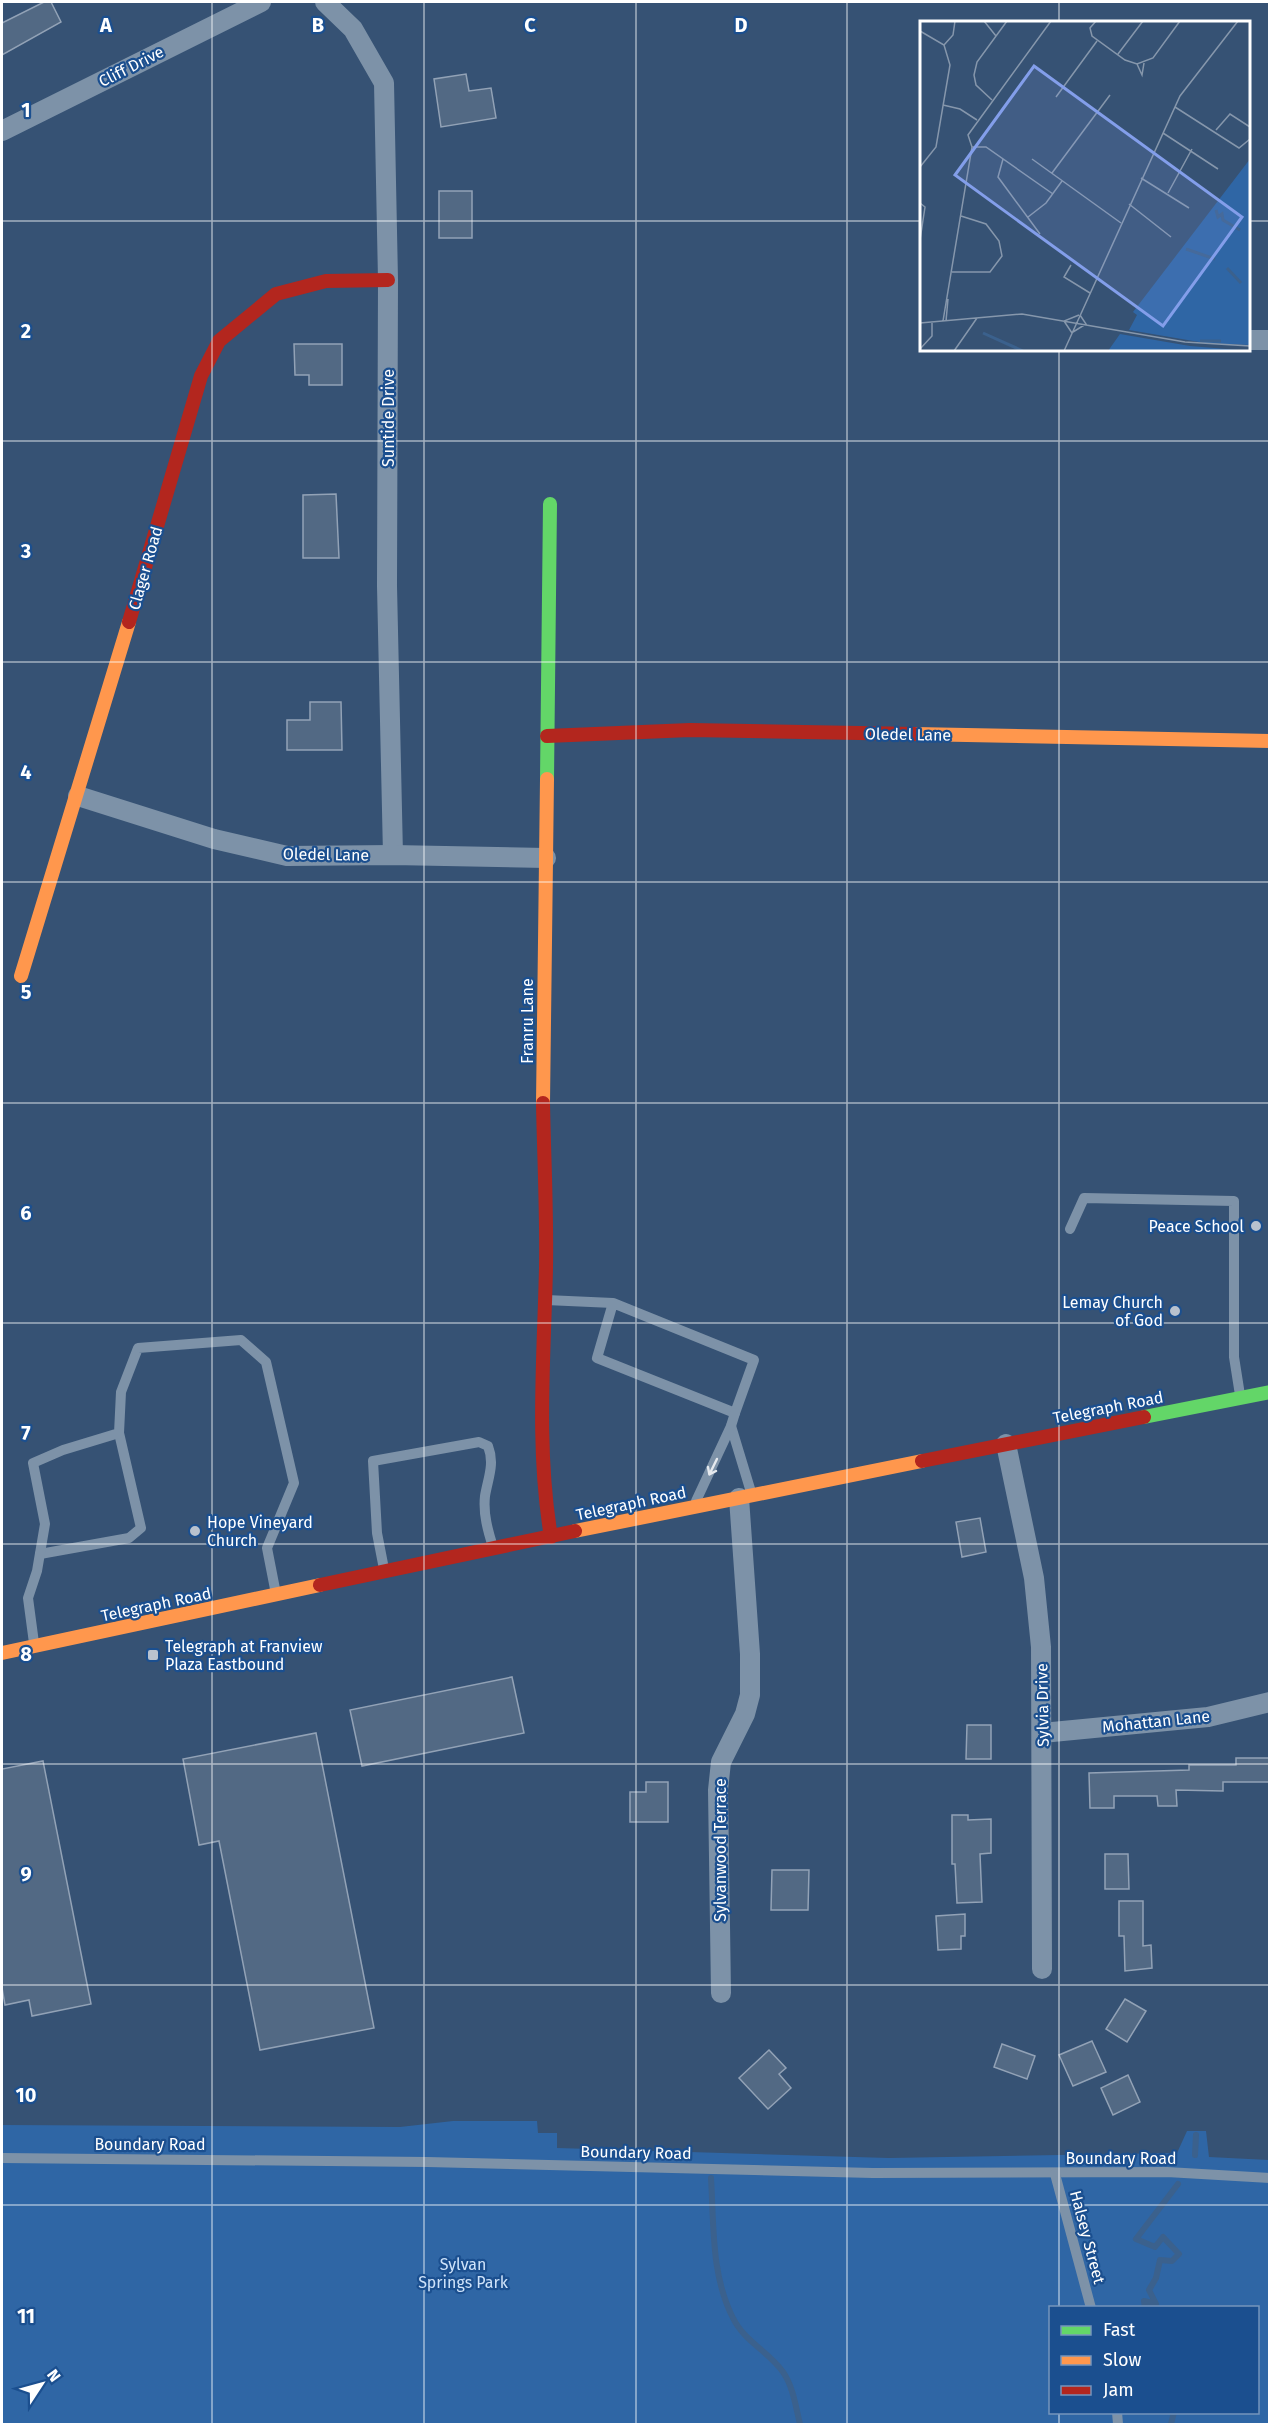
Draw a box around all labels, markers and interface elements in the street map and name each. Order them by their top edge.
text: A [99,13,113,37]
text: B [312,13,324,37]
text: C [524,13,536,37]
text: D [734,13,748,37]
inset map [920,21,1250,351]
street label: Cliff Drive [96,42,167,91]
text: 1 [21,98,31,122]
text: 2 [21,319,31,343]
street label: Suntide Drive [379,369,398,467]
street label: Clager Road [124,524,166,612]
text: 3 [20,539,31,563]
street label: Oledel Lane [865,724,951,745]
text: 4 [20,760,32,784]
street label: Oledel Lane [283,844,369,865]
street label: Franru Lane [518,978,537,1064]
text: 5 [21,980,32,1004]
text: 6 [20,1201,32,1225]
place label: Peace School [1149,1217,1244,1236]
marker: Peace School [1249,1219,1263,1233]
place label: Lemay Church of God [1062,1293,1163,1330]
marker: Lemay Church of God [1168,1304,1182,1318]
street label: Telegraph Road [1051,1387,1165,1428]
text: 7 [21,1421,31,1445]
one-way arrow [706,1457,718,1475]
street label: Telegraph Road [574,1483,688,1524]
place label: Hope Vineyard Church [207,1513,313,1550]
marker: Hope Vineyard Church [188,1524,202,1538]
street label: Telegraph Road [99,1584,213,1625]
place label: Telegraph at Franview Plaza Eastbound [165,1637,323,1674]
text: 8 [20,1642,32,1666]
marker: Telegraph at Franview Plaza Eastbound [146,1648,160,1662]
street label: Sylvia Drive [1032,1663,1053,1747]
street label: Mohattan Lane [1101,1706,1211,1737]
street label: Sylvanwood Terrace [711,1778,730,1922]
text: 9 [20,1862,32,1886]
text: 10 [16,2083,36,2107]
street label: Boundary Road [94,2135,206,2154]
street label: Boundary Road [580,2142,692,2163]
street label: Boundary Road [1065,2149,1177,2168]
street label: Halsey Street [1066,2188,1109,2286]
park label: Sylvan Springs Park [418,2255,509,2292]
text: 11 [17,2304,35,2328]
legend [1049,2306,1259,2414]
text: Fast [1103,2319,1136,2341]
text: Slow [1103,2349,1142,2371]
north arrow [12,2354,72,2414]
text: N [43,2366,65,2385]
text: Jam [1103,2379,1134,2401]

